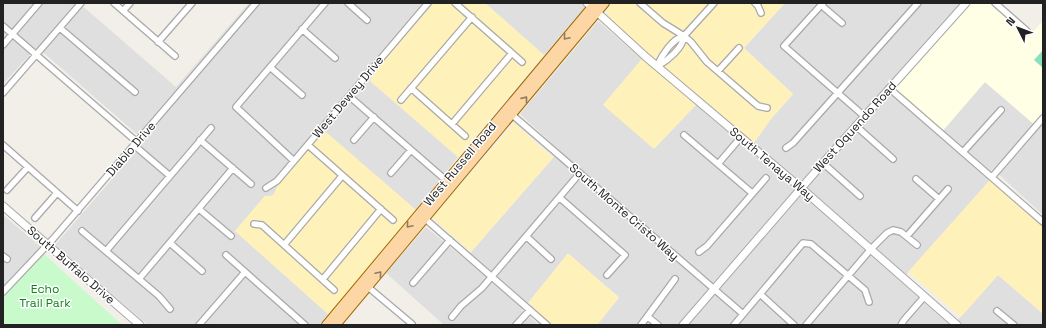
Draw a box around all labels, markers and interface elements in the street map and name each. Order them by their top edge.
north arrow [998,8,1038,48]
text: N [1003,14,1018,29]
one-way arrow [564,32,571,39]
street label: West Dewey Drive [309,52,387,142]
street label: West Oquendo Road [810,78,900,176]
one-way arrow [520,96,527,103]
street label: Diablo Drive [103,118,159,180]
street label: West Russell Road [420,119,500,209]
street label: South Tenaya Way [726,124,818,204]
street label: South Monte Cristo Way [566,160,682,264]
one-way arrow [406,221,413,228]
street label: South Buffalo Drive [24,222,118,308]
one-way arrow [374,271,381,278]
park label: Echo Trail Park [19,281,71,311]

